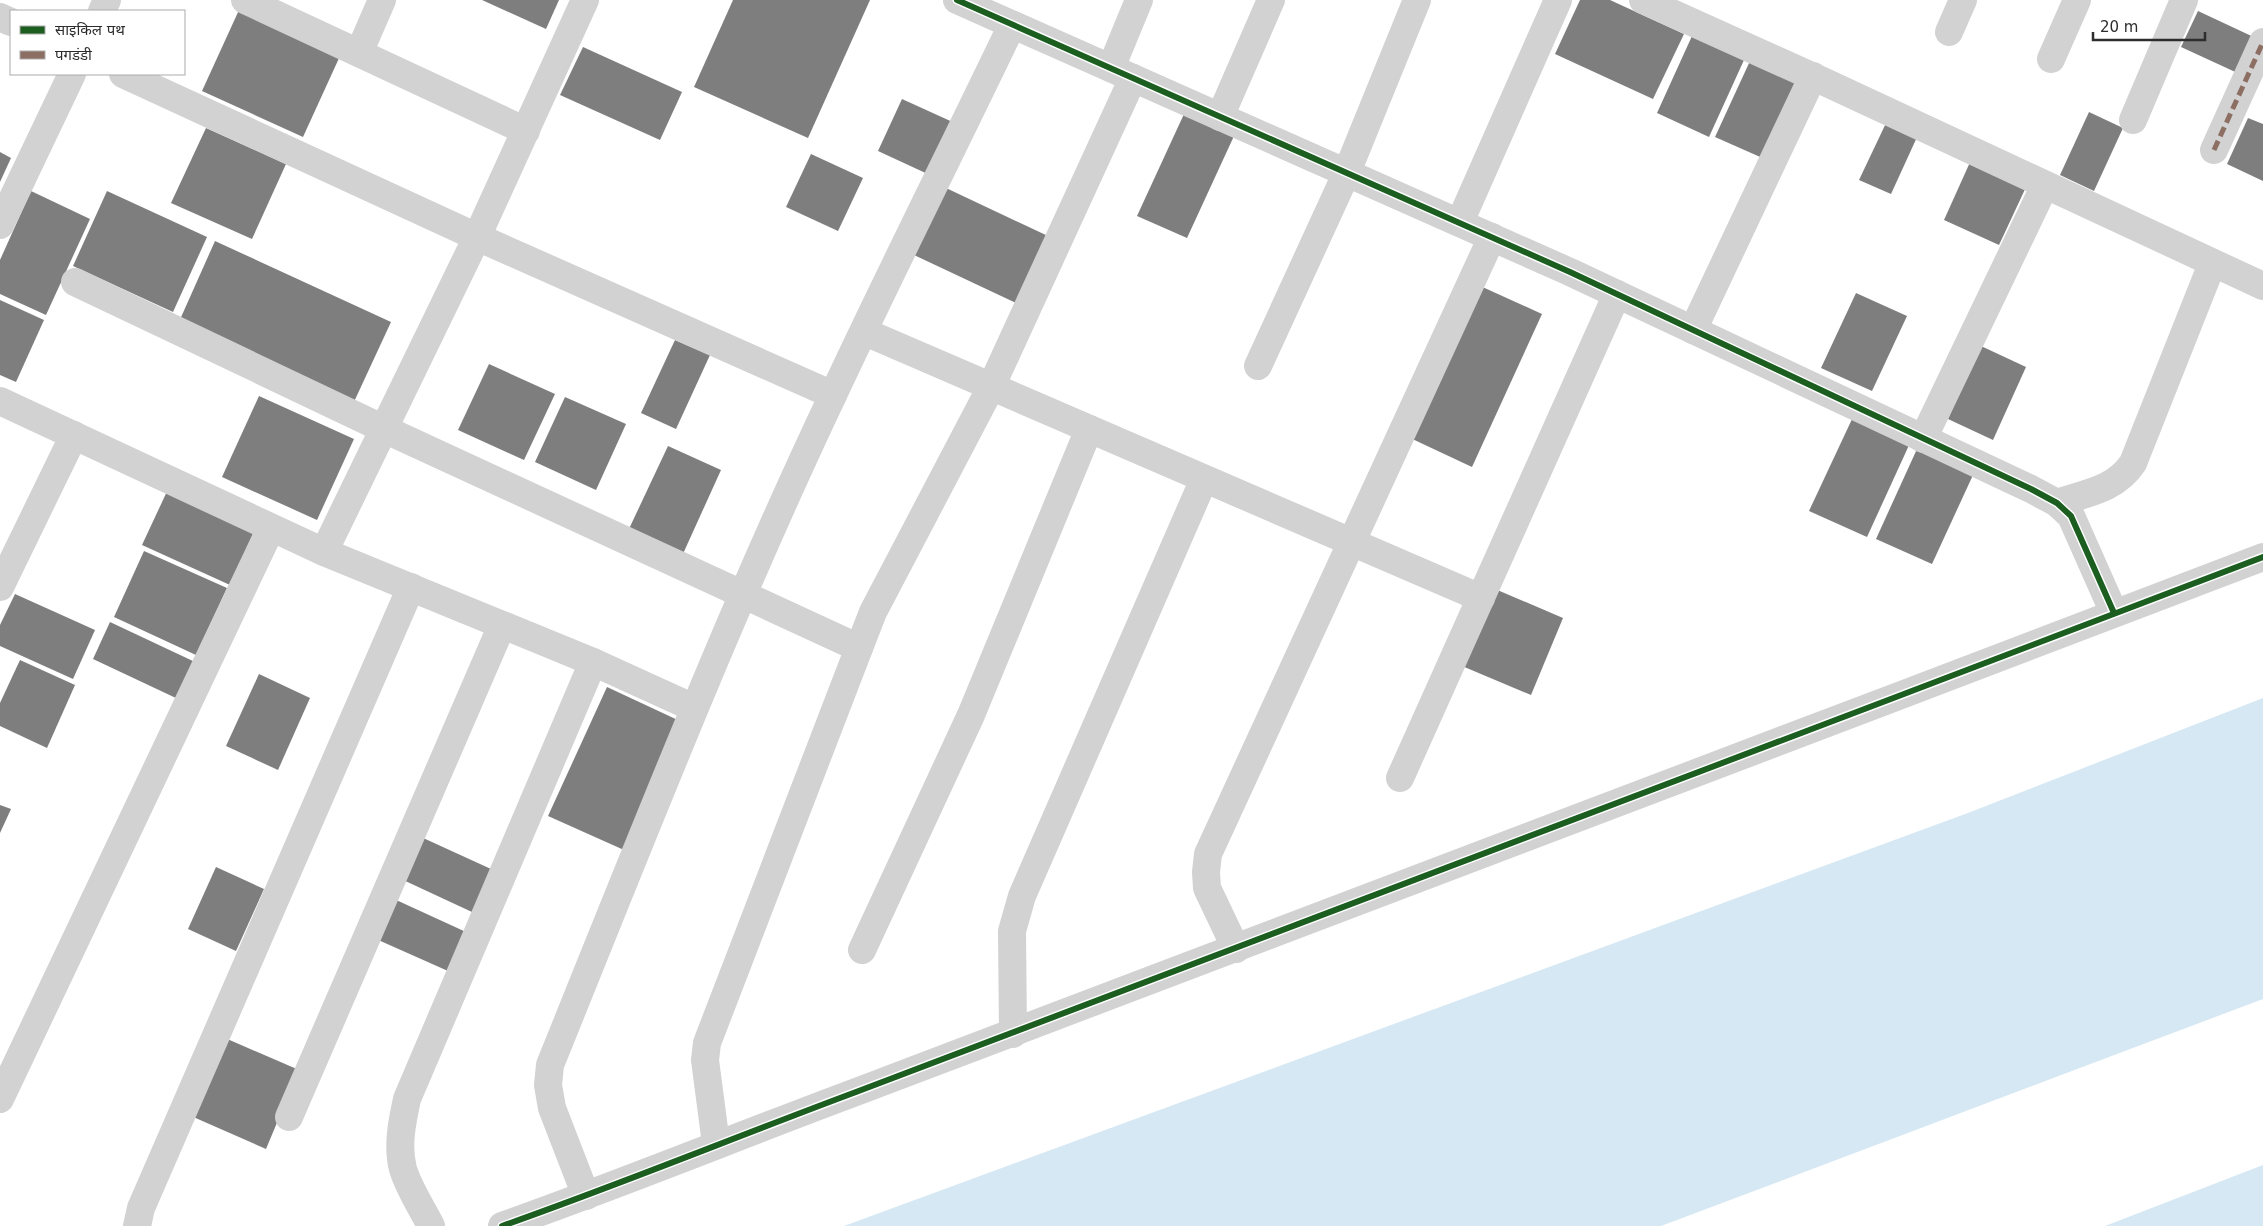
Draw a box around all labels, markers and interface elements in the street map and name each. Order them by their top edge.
legend [10,10,185,75]
scale bar [2093,10,2206,42]
text: 20 m [2100,18,2138,36]
text: साइकिल पथ [55,21,125,39]
text: पगडंडी [55,46,93,64]

